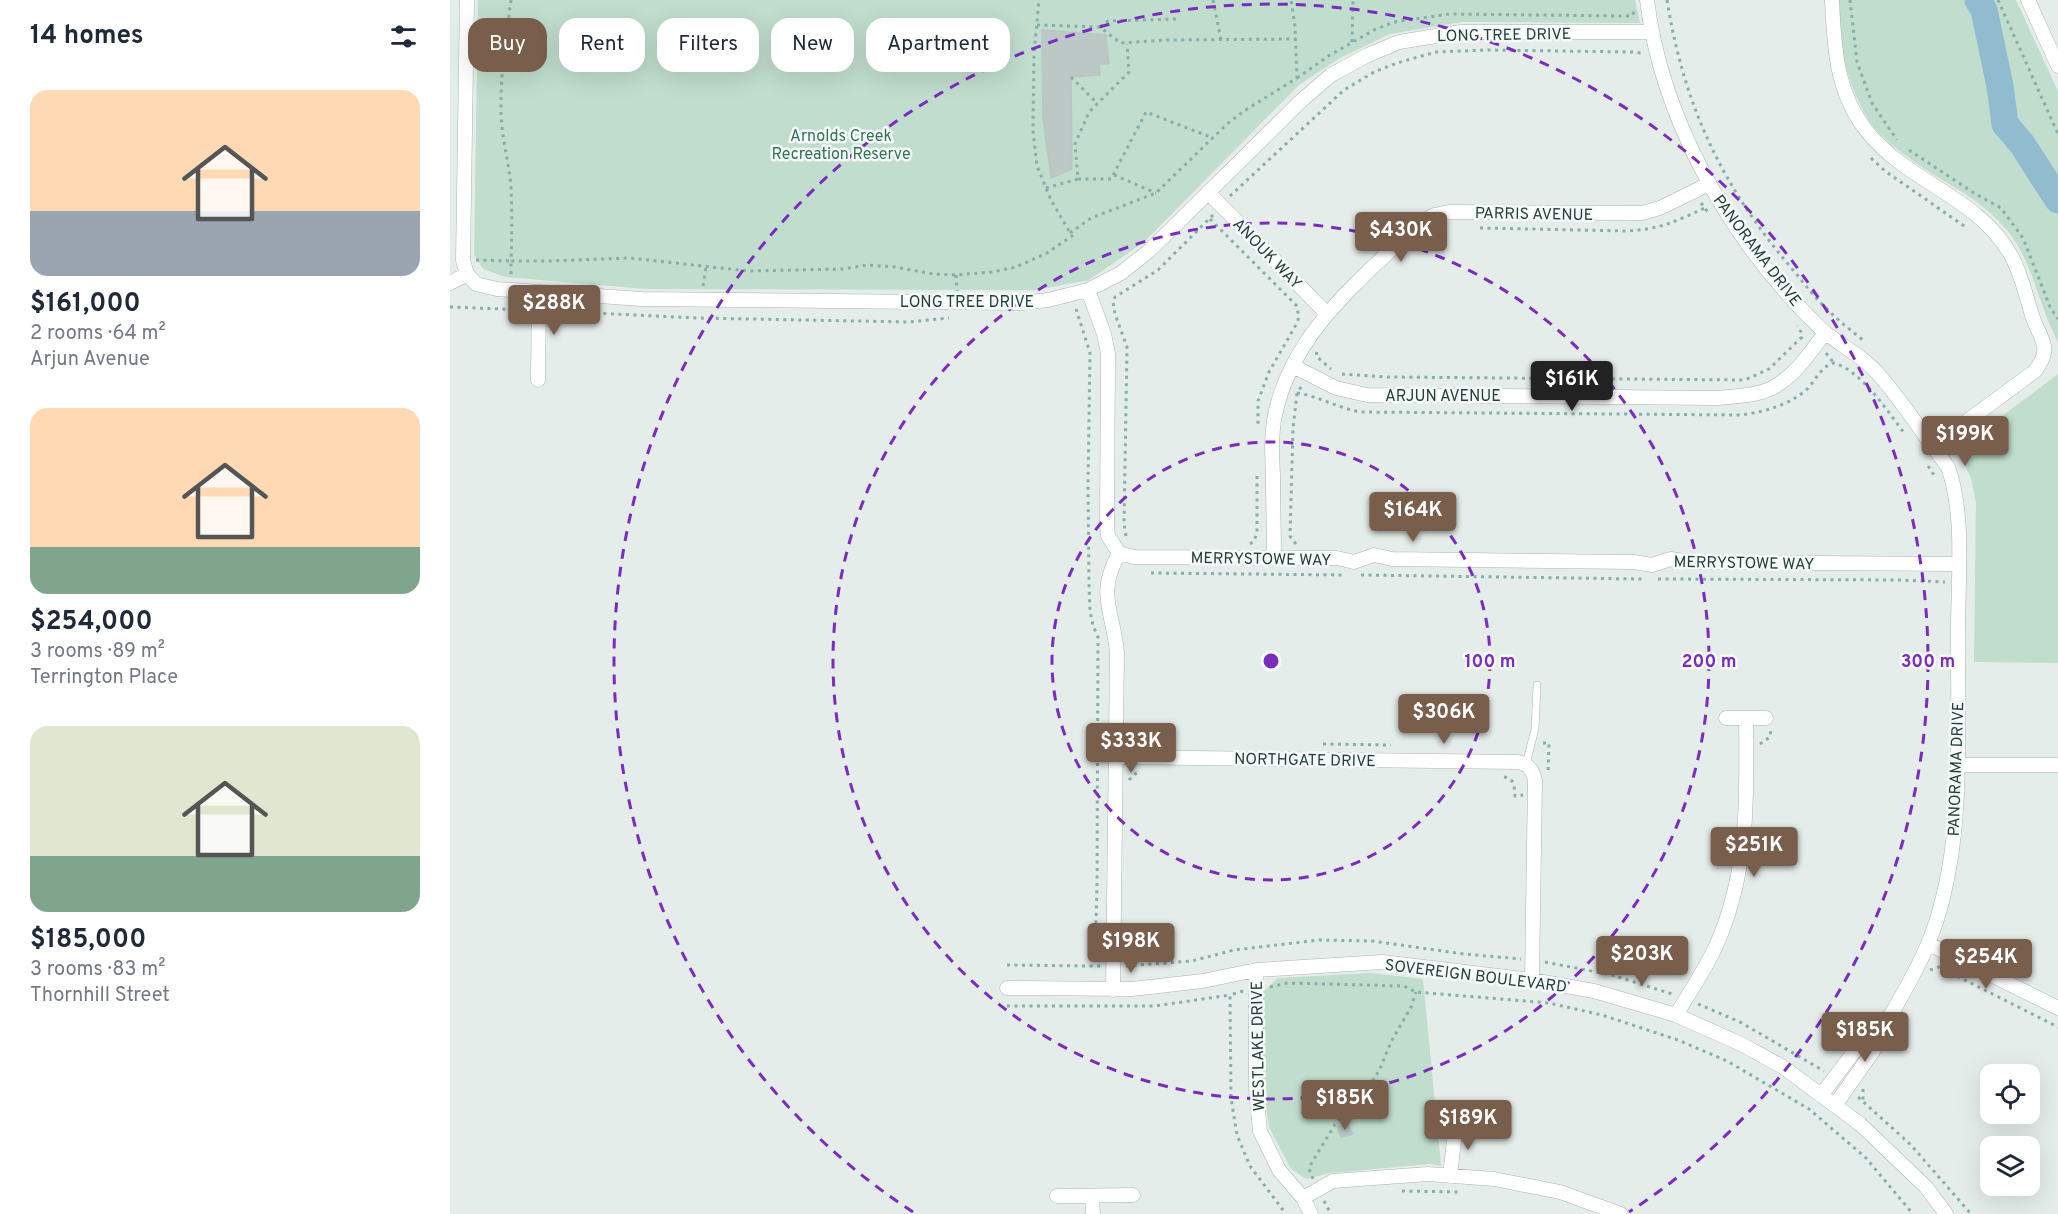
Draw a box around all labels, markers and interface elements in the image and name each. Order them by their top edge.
chip: Buy [468,18,547,72]
chip: Rent [559,18,645,72]
chip: Filters [657,18,759,72]
chip: New [771,18,854,72]
chip: Apartment [866,18,1010,72]
text: 14 homes [30,20,144,53]
icon: filters [387,20,420,53]
street label: LONG TREE DRIVE [1437,25,1571,47]
park label: Arnolds Creek Recreation Reserve [772,127,911,165]
icon: home [171,129,279,237]
street label: PANORAMA DRIVE [1708,191,1805,311]
street label: PARRIS AVENUE [1475,204,1593,226]
pin: $430K [1359,212,1443,263]
street label: ANOUK WAY [1228,215,1305,294]
text: $430K [1369,218,1433,244]
pin: $288K [512,285,596,336]
text: $161,000 [30,288,141,321]
text: $288K [522,291,586,317]
street label: LONG TREE DRIVE [900,293,1034,313]
text: 2 rooms · 64 m² [30,321,166,347]
text: Arjun Avenue [30,347,150,373]
pin: $161K [1530,361,1614,412]
text: $161K [1545,367,1599,393]
street label: ARJUN AVENUE [1385,387,1501,407]
pin: $199K [1923,416,2007,467]
text: $199K [1936,422,1994,448]
icon: home [171,447,279,555]
pin: $164K [1371,492,1455,543]
text: $164K [1383,498,1443,524]
street label: MERRYSTOWE WAY [1190,549,1332,571]
street label: MERRYSTOWE WAY [1673,553,1815,575]
text: $254,000 [30,606,153,639]
text: 3 rooms · 89 m² [30,639,165,665]
centre of rings [1261,651,1281,671]
text: 100 m [1464,651,1516,674]
text: 200 m [1681,651,1737,674]
text: 300 m [1901,651,1955,674]
text: Terrington Place [30,665,178,691]
pin: $306K [1402,694,1486,745]
text: $306K [1412,700,1476,726]
street label: PANORAMA DRIVE [1945,701,1969,837]
pin: $333K [1089,723,1173,774]
text: $333K [1100,729,1162,755]
street label: NORTHGATE DRIVE [1234,750,1376,772]
icon: home [171,765,279,873]
pin: $251K [1712,827,1796,878]
text: $251K [1725,833,1783,859]
pin: $198K [1089,923,1173,974]
text: $185,000 [30,924,146,957]
text: $198K [1101,929,1161,955]
pin: $203K [1600,936,1684,987]
pin: $254K [1944,939,2028,990]
text: $203K [1610,942,1674,968]
text: $254K [1954,945,2018,971]
street label: SOVEREIGN BOULEVARD [1384,956,1568,998]
text: 3 rooms · 83 m² [30,957,165,983]
street label: WESTLAKE DRIVE [1248,981,1270,1111]
text: Thornhill Street [30,983,170,1009]
pin: $185K [1823,1012,1907,1063]
text: $185K [1835,1018,1895,1044]
map controls [1980,1064,2040,1196]
button: locate [1980,1064,2040,1124]
pin: $185K [1303,1080,1387,1131]
text: $185K [1315,1086,1375,1112]
pin: $189K [1426,1100,1510,1151]
text: $189K [1438,1106,1498,1132]
button: layers [1980,1136,2040,1196]

